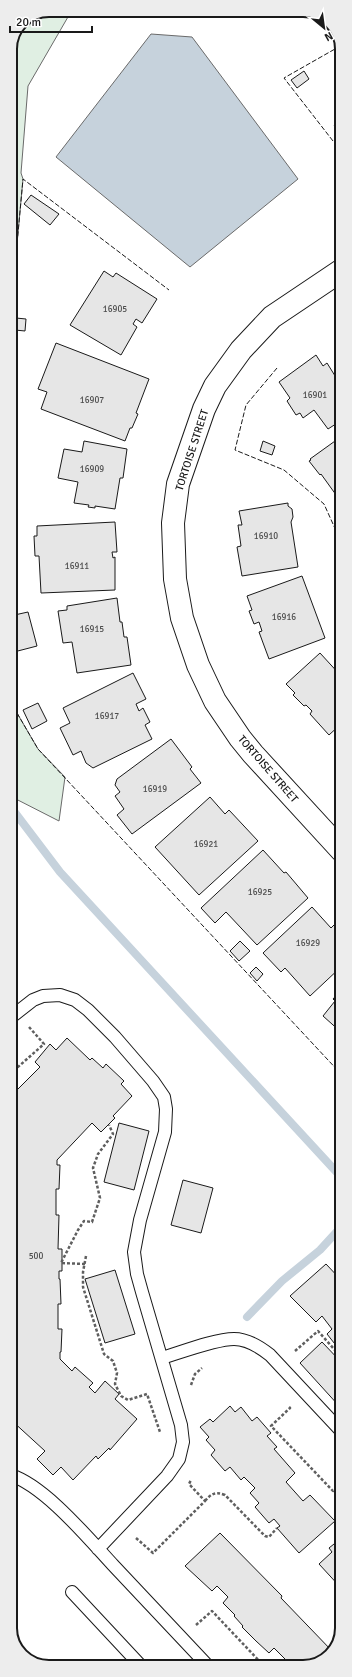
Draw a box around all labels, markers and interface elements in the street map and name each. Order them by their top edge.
scale bar [10,8,92,34]
north arrow [304,8,344,48]
text: 20 m [16,15,41,30]
text: N [322,29,335,44]
house number: 16905 [103,304,127,315]
house number: 16901 [303,390,327,401]
house number: 16907 [80,395,104,406]
street label: TORTOISE STREET [173,407,211,492]
house number: 16909 [80,464,104,475]
house number: 16910 [254,531,278,542]
house number: 16911 [65,561,89,572]
house number: 16916 [272,612,296,623]
house number: 16915 [80,624,104,635]
house number: 16917 [95,711,119,722]
street label: TORTOISE STREET [235,733,301,806]
house number: 16919 [143,784,167,795]
house number: 16921 [194,839,218,850]
house number: 16925 [248,887,272,898]
house number: 16929 [296,938,320,949]
house number: 500 [29,1251,43,1262]

